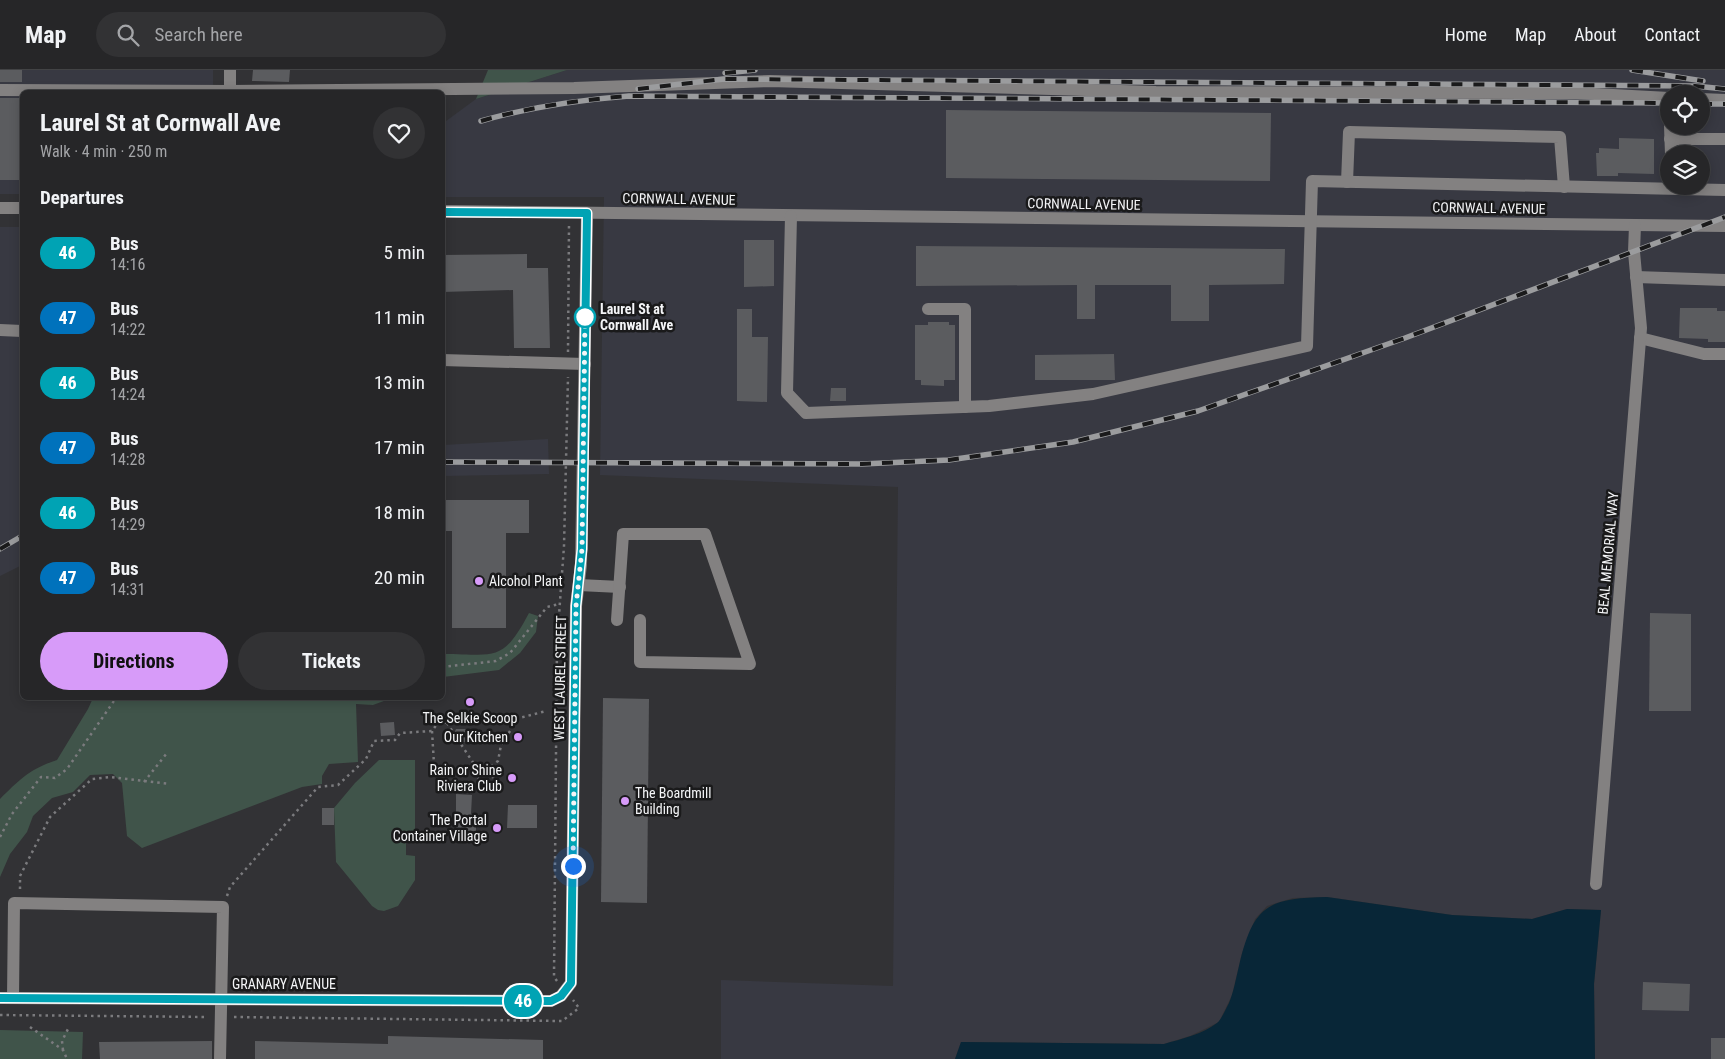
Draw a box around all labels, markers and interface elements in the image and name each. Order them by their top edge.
search box [96,12,446,57]
text: Map [25,21,66,49]
icon: search [114,21,142,49]
text: Search here [154,23,243,46]
text: Home [1445,24,1487,45]
text: Map [1515,24,1546,45]
text: About [1574,24,1616,45]
text: Contact [1644,24,1700,45]
map controls [1660,85,1710,195]
button: locate [1660,85,1710,135]
button: heart [373,107,425,159]
text: Laurel St at Cornwall Ave [40,109,281,137]
text: Walk · 4 min · 250 m [40,142,167,161]
button: layers [1660,145,1710,195]
text: Departures [40,186,124,209]
street label: CORNWALL AVENUE [622,190,736,208]
street label: CORNWALL AVENUE [1027,195,1141,213]
street label: CORNWALL AVENUE [1432,199,1546,217]
text: Bus [110,232,139,255]
text: 5 min [383,241,425,264]
text: 46 [58,242,77,263]
text: 14:16 [110,255,145,274]
text: Bus [110,297,139,320]
place label: Laurel St at Cornwall Ave [600,301,673,333]
text: 11 min [374,306,425,329]
marker: Laurel St at Cornwall Ave [574,306,596,328]
text: 47 [58,307,77,328]
text: 14:22 [110,320,145,339]
text: Bus [110,362,139,385]
text: 13 min [374,371,425,394]
text: 46 [58,372,77,393]
text: 14:24 [110,385,145,404]
text: Bus [110,427,139,450]
text: 17 min [374,436,425,459]
text: 47 [58,437,77,458]
text: 14:28 [110,450,145,469]
street label: BEAL MEMORIAL WAY [1595,490,1621,615]
text: Bus [110,492,139,515]
text: 18 min [374,501,425,524]
text: 46 [58,502,77,523]
text: 14:29 [110,515,145,534]
text: Bus [110,557,139,580]
text: 20 min [374,566,425,589]
text: 47 [58,567,77,588]
place label: Alcohol Plant [489,573,563,589]
marker: Alcohol Plant [473,575,485,587]
text: 14:31 [110,580,145,599]
street label: WEST LAUREL STREET [551,615,569,741]
button: Directions [40,632,228,690]
button: Tickets [238,632,425,690]
marker: The Selkie Scoop [464,696,476,708]
place label: The Selkie Scoop [423,710,518,726]
place label: Our Kitchen [444,729,508,745]
marker: Our Kitchen [512,731,524,743]
place label: Rain or Shine Riviera Club [430,762,502,794]
marker: Rain or Shine Riviera Club [506,772,518,784]
place label: The Boardmill Building [635,785,711,817]
marker: The Boardmill Building [619,795,631,807]
place label: The Portal Container Village [393,812,487,844]
marker: The Portal Container Village [491,822,503,834]
your location [561,854,586,879]
street label: GRANARY AVENUE [232,976,336,992]
line badge: 46 [500,985,546,1017]
text: 46 [514,990,532,1011]

